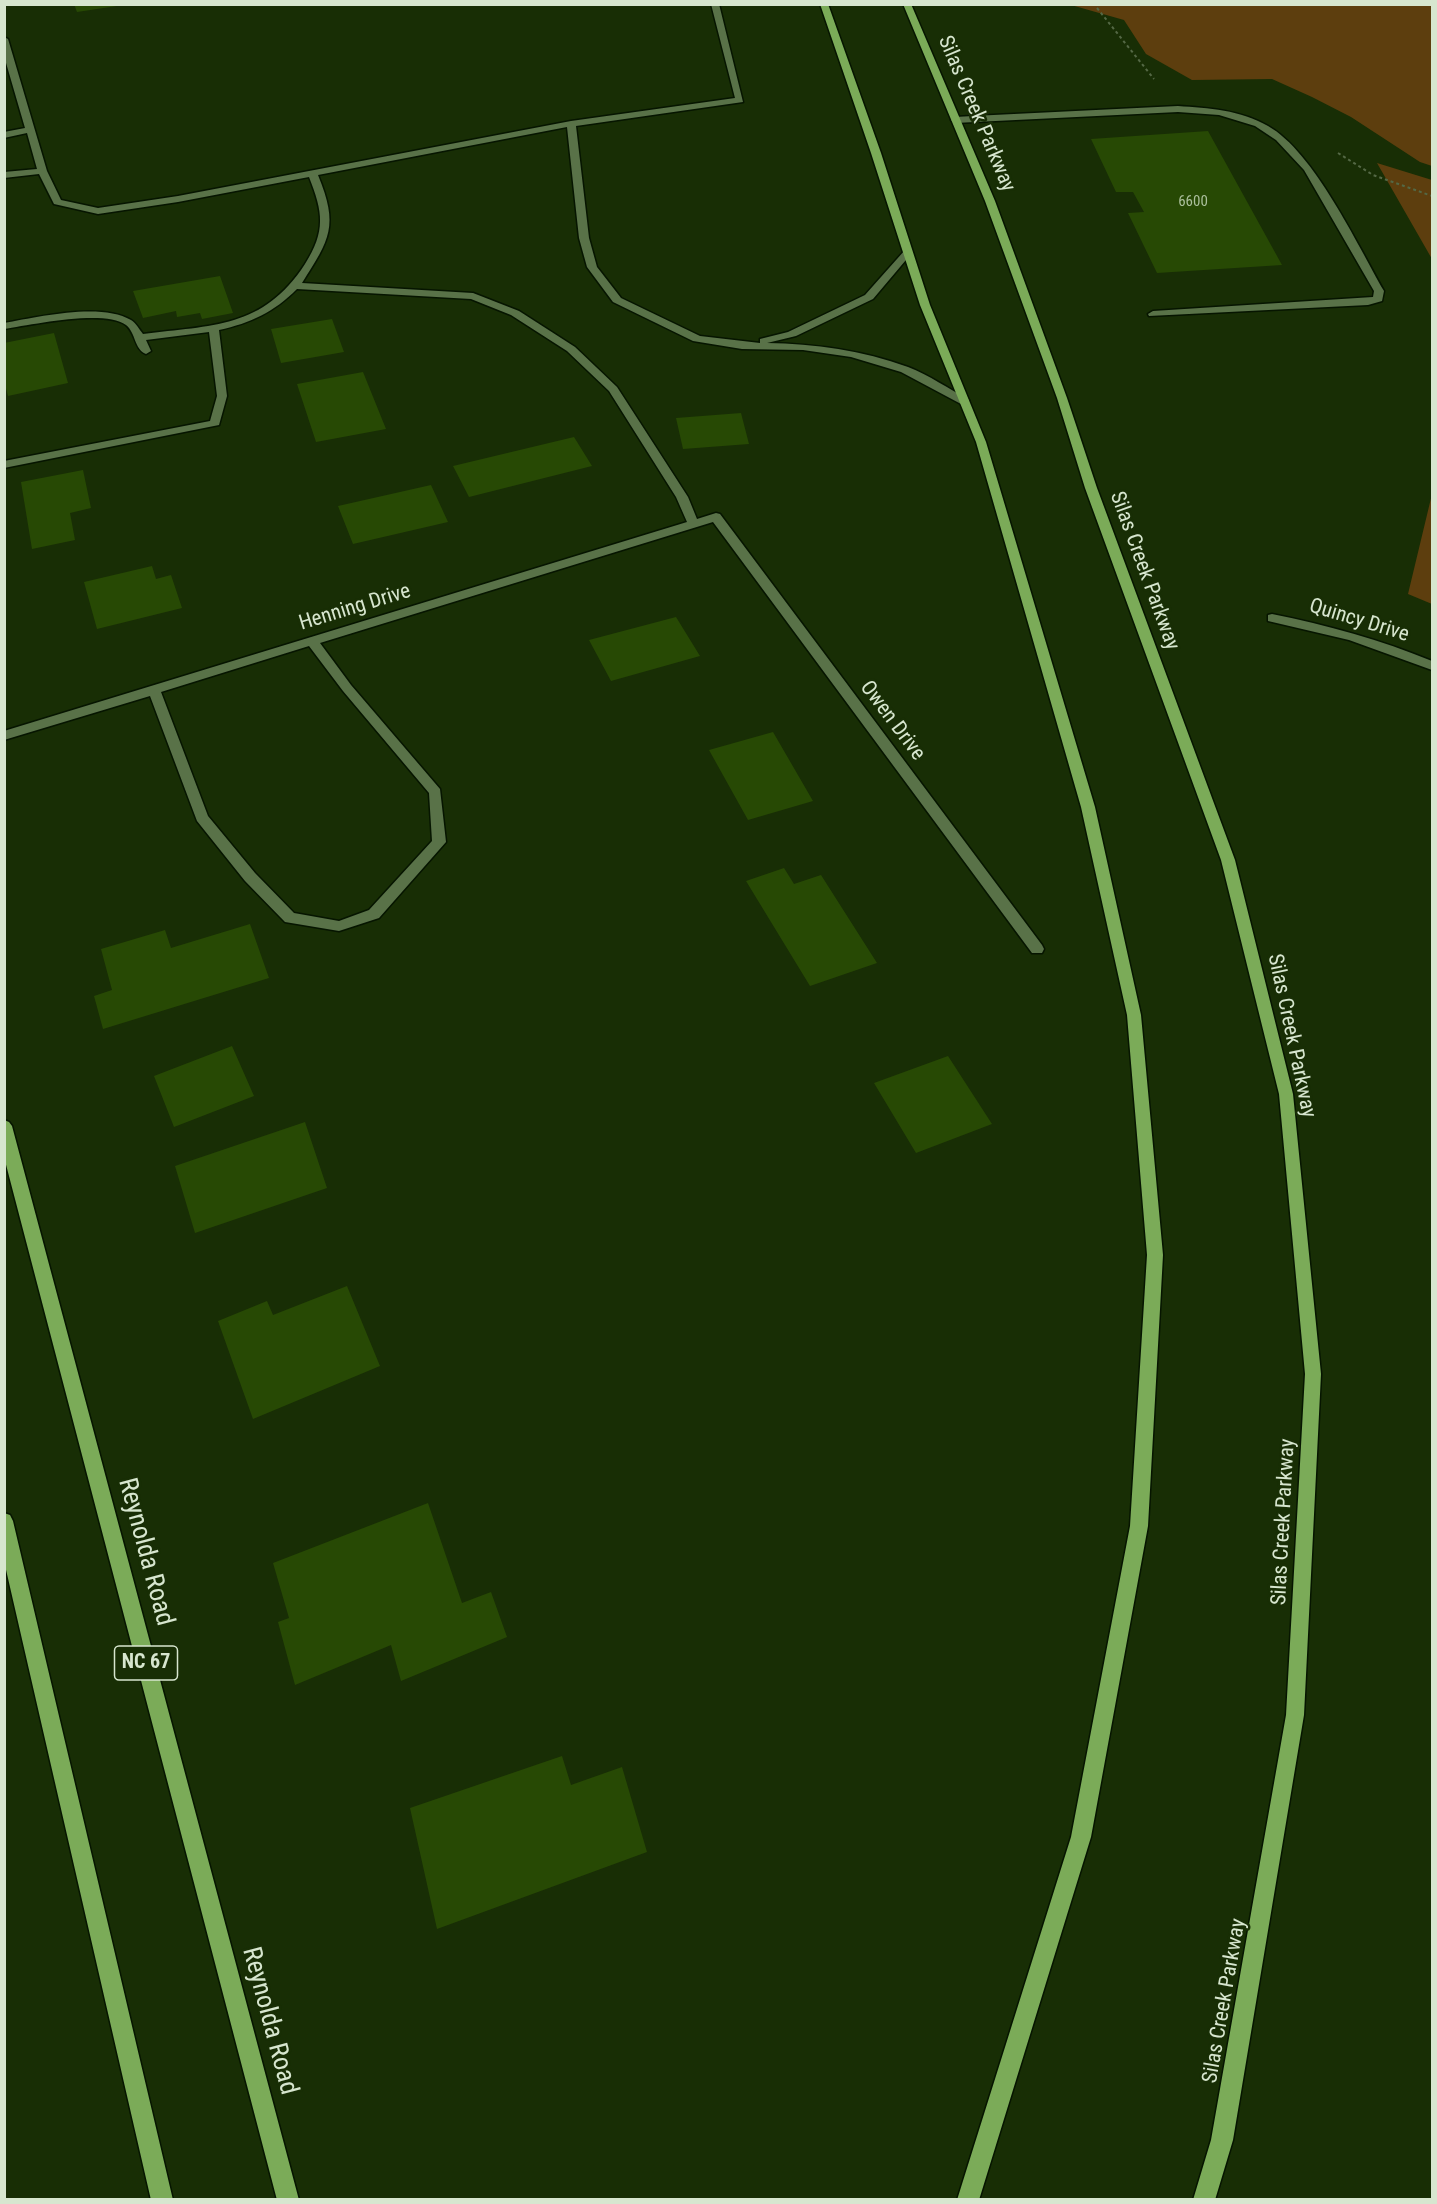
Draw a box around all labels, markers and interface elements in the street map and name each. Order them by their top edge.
street label: Silas Creek Parkway [932,32,1020,196]
house number: 6600 [1178,193,1208,211]
street label: Silas Creek Parkway [1104,488,1184,654]
street label: Henning Drive [296,579,414,637]
street label: Quincy Drive [1306,594,1412,648]
street label: Owen Drive [854,676,930,766]
street label: Silas Creek Parkway [1261,952,1321,1120]
street label: Silas Creek Parkway [1267,1438,1301,1606]
street label: Reynolda Road [110,1475,180,1629]
road number: NC 67 [114,1646,178,1680]
street label: Silas Creek Parkway [1198,1917,1252,2085]
street label: Reynolda Road [234,1944,304,2098]

